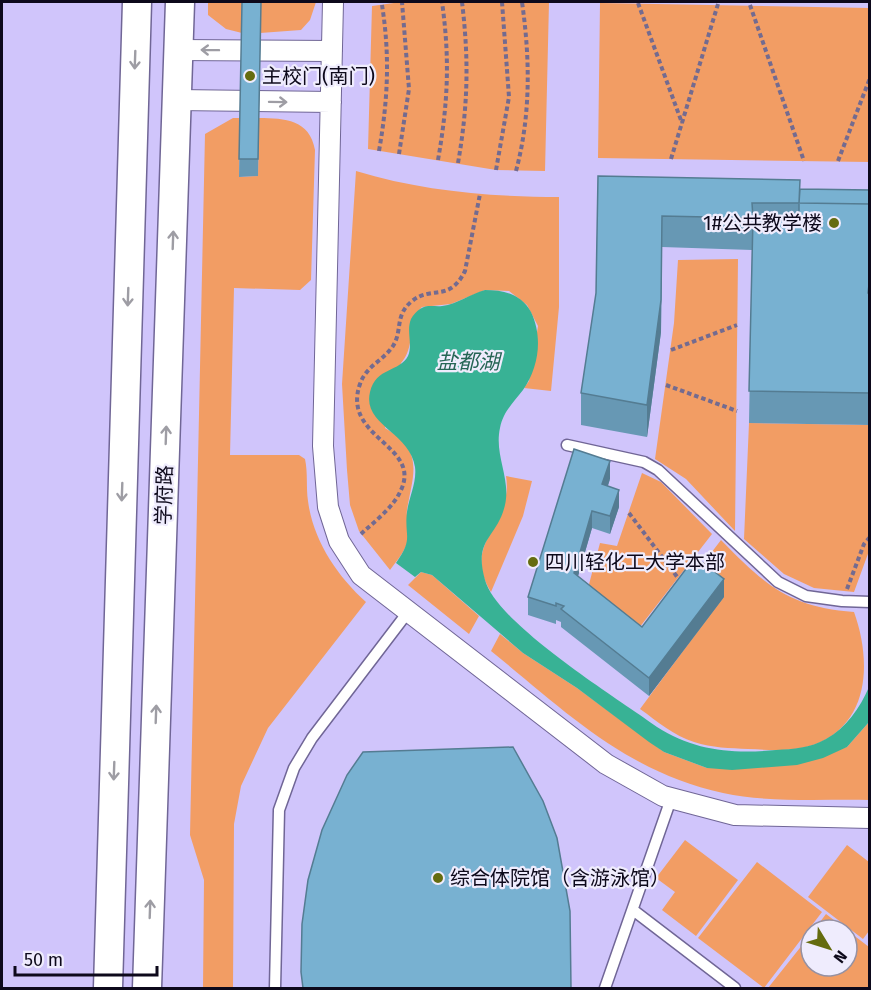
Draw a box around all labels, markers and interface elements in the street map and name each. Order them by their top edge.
one-way arrow [201,44,221,56]
one-way arrow [129,49,141,69]
place label: 主校门(南门) [262,64,375,88]
marker: 主校门(南门) [243,69,257,83]
one-way arrow [267,96,287,107]
place label: 1#公共教学楼 [703,211,822,235]
marker: 1#公共教学楼 [827,216,841,230]
one-way arrow [167,231,178,251]
one-way arrow [122,286,134,306]
water label: 盐都湖 [437,349,502,375]
one-way arrow [160,426,172,446]
street label: 学府路 [151,465,177,525]
one-way arrow [117,481,128,501]
place label: 四川轻化工大学本部 [545,550,725,574]
marker: 四川轻化工大学本部 [526,555,540,569]
one-way arrow [151,705,162,725]
one-way arrow [109,760,120,780]
place label: 综合体院馆（含游泳馆） [450,866,670,890]
marker: 综合体院馆（含游泳馆） [431,871,445,885]
one-way arrow [144,900,155,920]
north arrow [799,918,859,978]
scale bar [15,939,158,977]
text: N [830,947,851,967]
text: 50 m [24,949,63,971]

